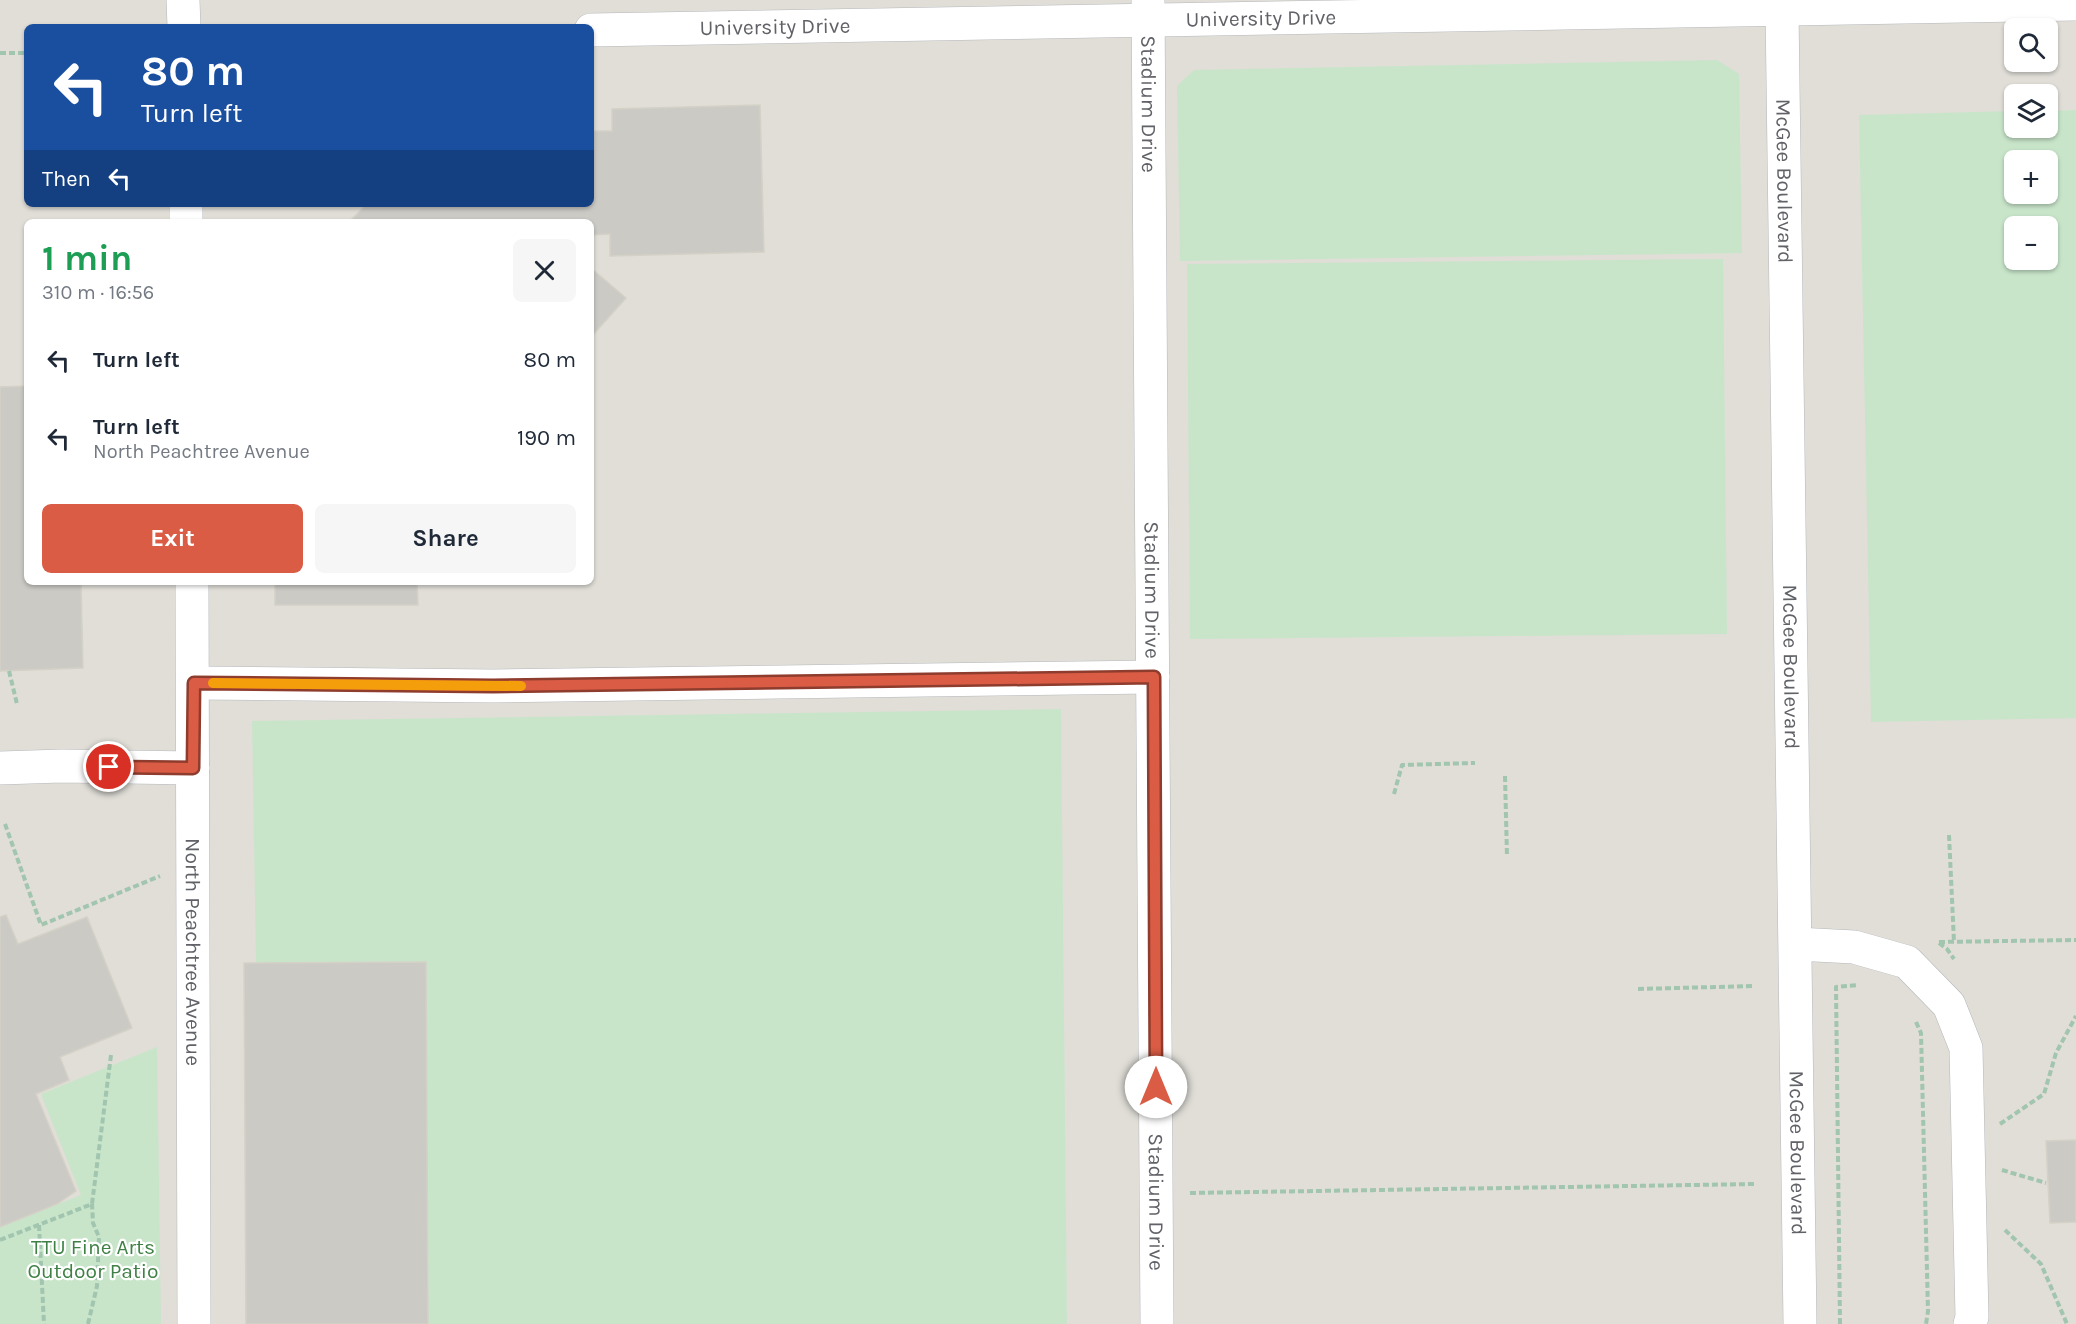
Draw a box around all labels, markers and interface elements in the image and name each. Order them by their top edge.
street label: University Drive [1185,5,1336,32]
street label: University Drive [699,13,851,40]
map controls [2004,18,2058,270]
button: search [2004,18,2058,72]
street label: Stadium Drive [1136,35,1161,173]
text: 80 m [141,46,245,96]
icon: left [42,48,120,126]
button: layers [2004,84,2058,138]
text: Turn left [141,97,242,129]
street label: McGee Boulevard [1771,98,1797,264]
button: + [2004,150,2058,204]
icon: left [103,162,136,195]
text: Then [42,166,91,192]
button: − [2004,216,2058,270]
text: 1 min [42,237,132,279]
button: close [513,239,576,302]
text: 310 m · 16:56 [42,281,154,304]
icon: left [42,344,75,377]
text: Turn left [93,347,180,373]
text: 80 m [524,347,576,373]
text: Turn left [93,414,180,440]
icon: left [42,422,75,455]
text: 190 m [517,425,576,451]
text: North Peachtree Avenue [93,440,310,463]
button: Exit [42,504,303,573]
button: Share [315,504,576,573]
street label: Stadium Drive [1140,521,1164,659]
street label: McGee Boulevard [1778,584,1804,750]
pin [83,741,134,792]
icon: arrive [92,750,125,783]
street label: North Peachtree Avenue [181,838,205,1066]
position arrow [1124,1055,1188,1119]
street label: McGee Boulevard [1785,1070,1811,1235]
street label: Stadium Drive [1144,1133,1169,1271]
park label: TTU Fine Arts Outdoor Patio [28,1235,158,1283]

